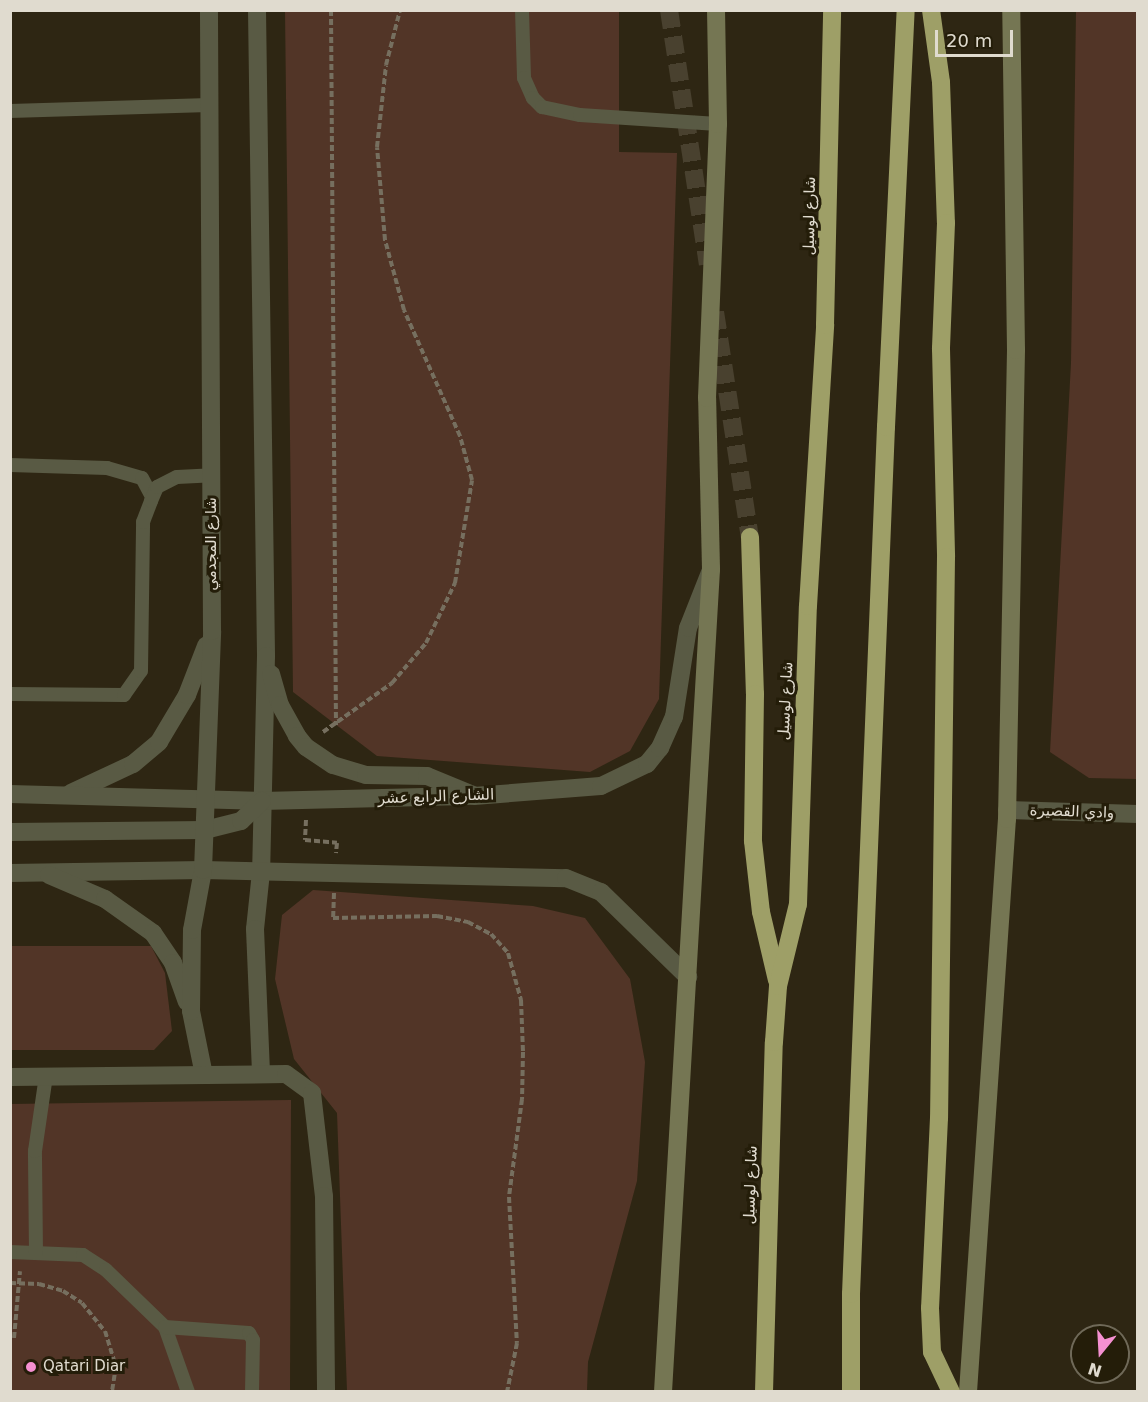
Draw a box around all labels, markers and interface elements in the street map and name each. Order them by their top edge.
scale bar [938,18,1016,56]
text: 20 m [946,30,992,51]
street label: شارع لوسيل [800,176,820,256]
street label: شارع المجدمي [203,497,221,591]
street label: شارع لوسيل [775,661,797,741]
street label: الشارع الرابع عشر [378,786,494,808]
street label: وادي القصيرة [1029,802,1115,822]
street label: شارع لوسيل [741,1145,761,1225]
north arrow [1070,1324,1130,1384]
place label: Qatari Diar [43,1358,125,1376]
text: N [1086,1359,1104,1381]
marker: Qatari Diar [24,1360,38,1374]

